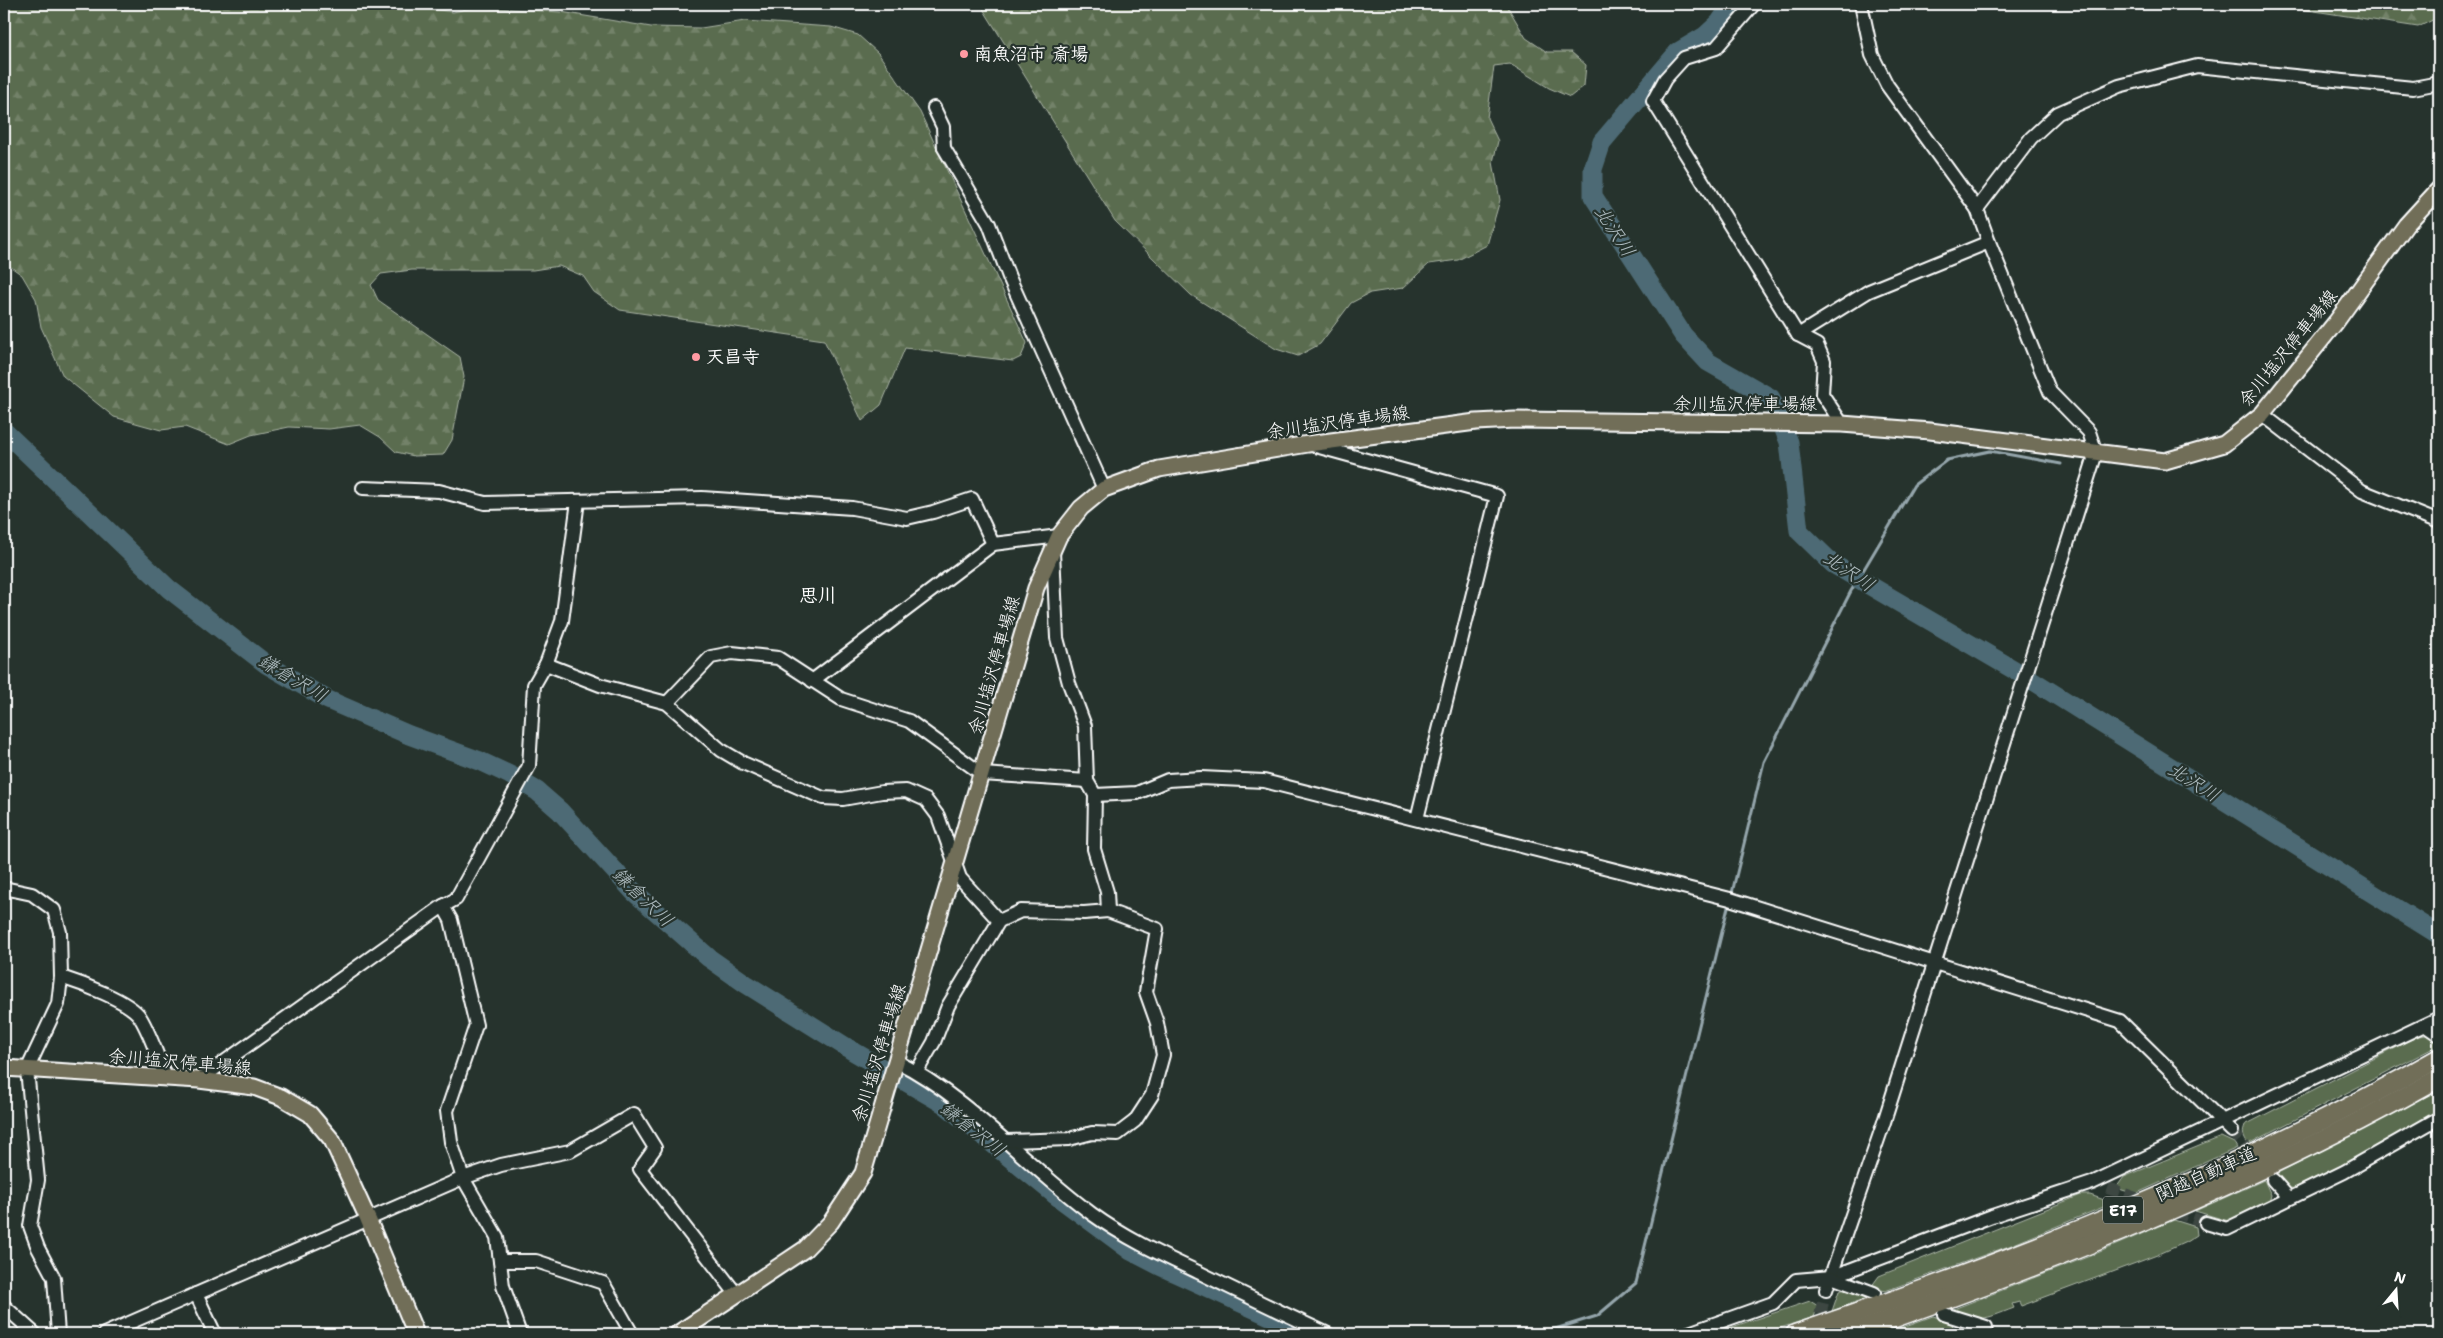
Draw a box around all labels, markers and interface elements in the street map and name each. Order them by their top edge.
place label: 南魚沼市 斎場 [974,42,1088,66]
marker: 南魚沼市 斎場 [958,48,970,60]
water label: 北沢川 [1589,200,1641,262]
street label: 余川塩沢停車場線 [2233,284,2343,412]
place label: 天昌寺 [706,345,760,369]
marker: 天昌寺 [690,351,702,363]
street label: 余川塩沢停車場線 [1673,392,1817,416]
street label: 余川塩沢停車場線 [1265,400,1411,444]
water label: 北沢川 [1818,545,1880,597]
district label: 思川 [799,583,837,608]
street label: 余川塩沢停車場線 [963,592,1025,738]
water label: 鎌倉沢川 [254,648,332,708]
water label: 北沢川 [2163,756,2225,808]
water label: 鎌倉沢川 [607,862,679,932]
street label: 余川塩沢停車場線 [846,981,912,1125]
street label: 余川塩沢停車場線 [107,1044,253,1080]
water label: 鎌倉沢川 [935,1096,1011,1162]
street label: 関越自動車道 [2152,1141,2260,1207]
road number: E17 [2103,1196,2143,1224]
north arrow [2370,1266,2420,1316]
text: N [2392,1267,2408,1288]

